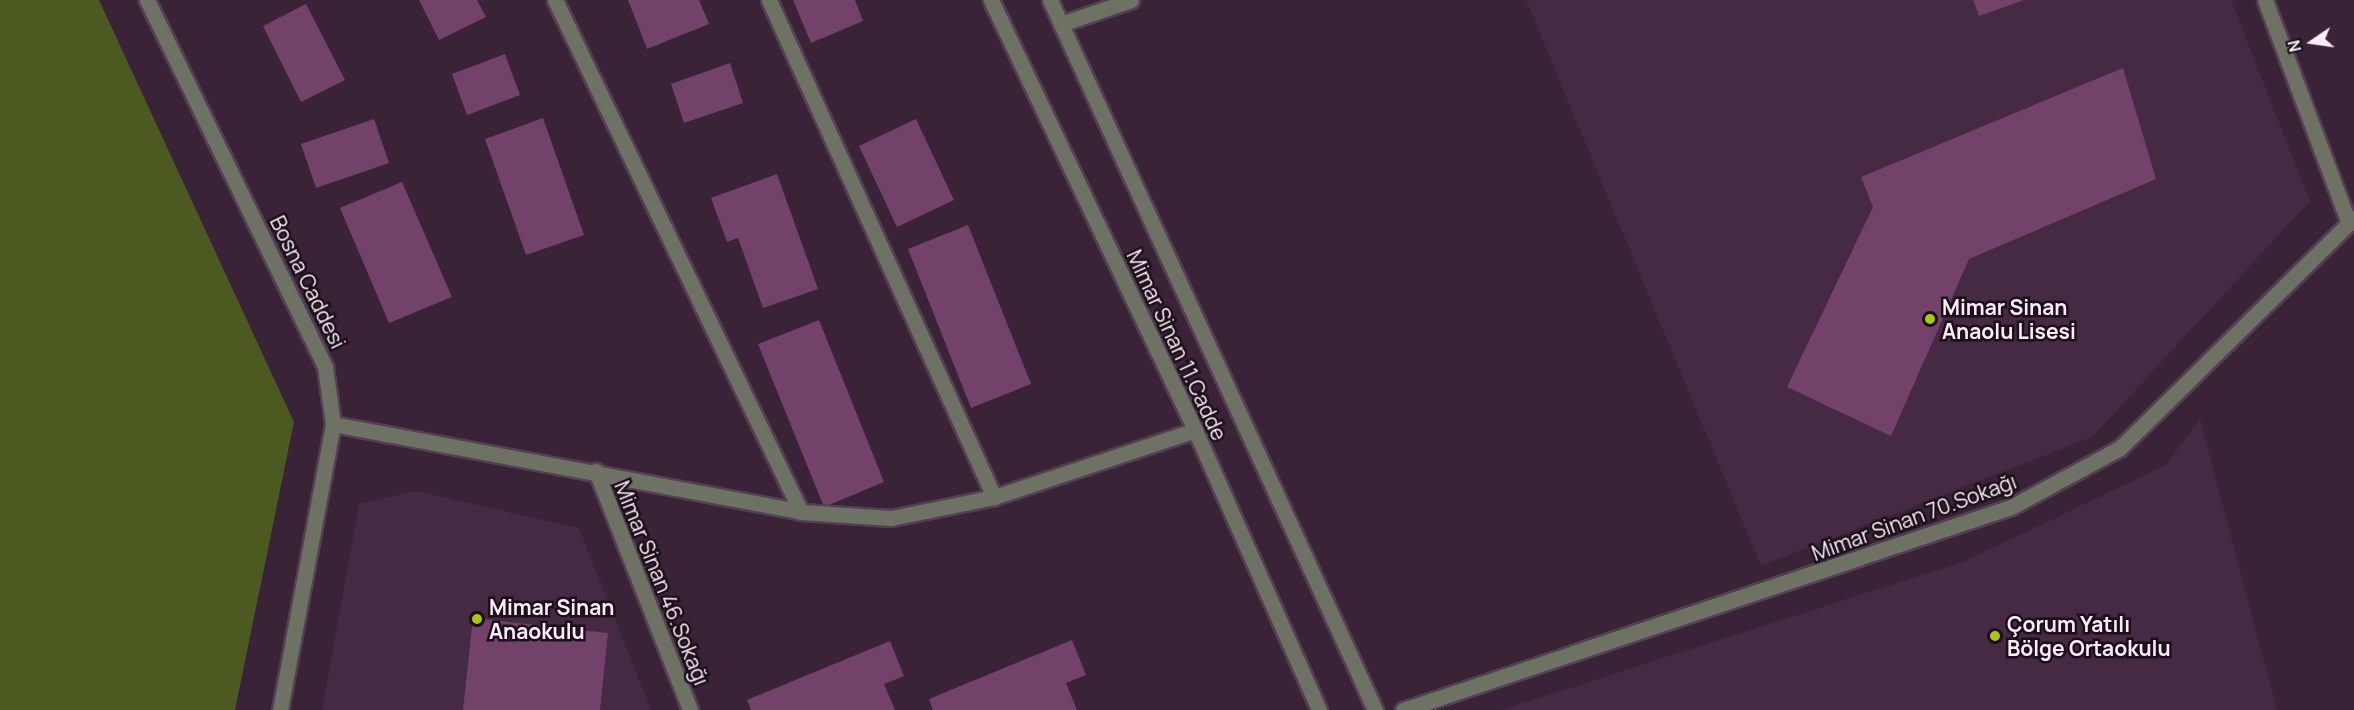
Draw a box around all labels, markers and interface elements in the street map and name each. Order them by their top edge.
north arrow [2282,12,2342,72]
text: N [2282,38,2306,54]
street label: Bosna Caddesi [265,212,351,352]
street label: Mimar Sinan 11.Cadde [1122,246,1232,444]
place label: Mimar Sinan Anaolu Lisesi [1942,294,2076,344]
marker: Mimar Sinan Anaolu Lisesi [1923,312,1937,326]
street label: Mimar Sinan 70.Sokağı [1808,468,2020,566]
street label: Mimar Sinan 46.Sokağı [609,477,715,689]
place label: Mimar Sinan Anaokulu [489,594,614,644]
place label: Çorum Yatılı Bölge Ortaokulu [2007,611,2171,661]
marker: Mimar Sinan Anaokulu [470,612,484,626]
marker: Çorum Yatılı Bölge Ortaokulu [1988,629,2002,643]

